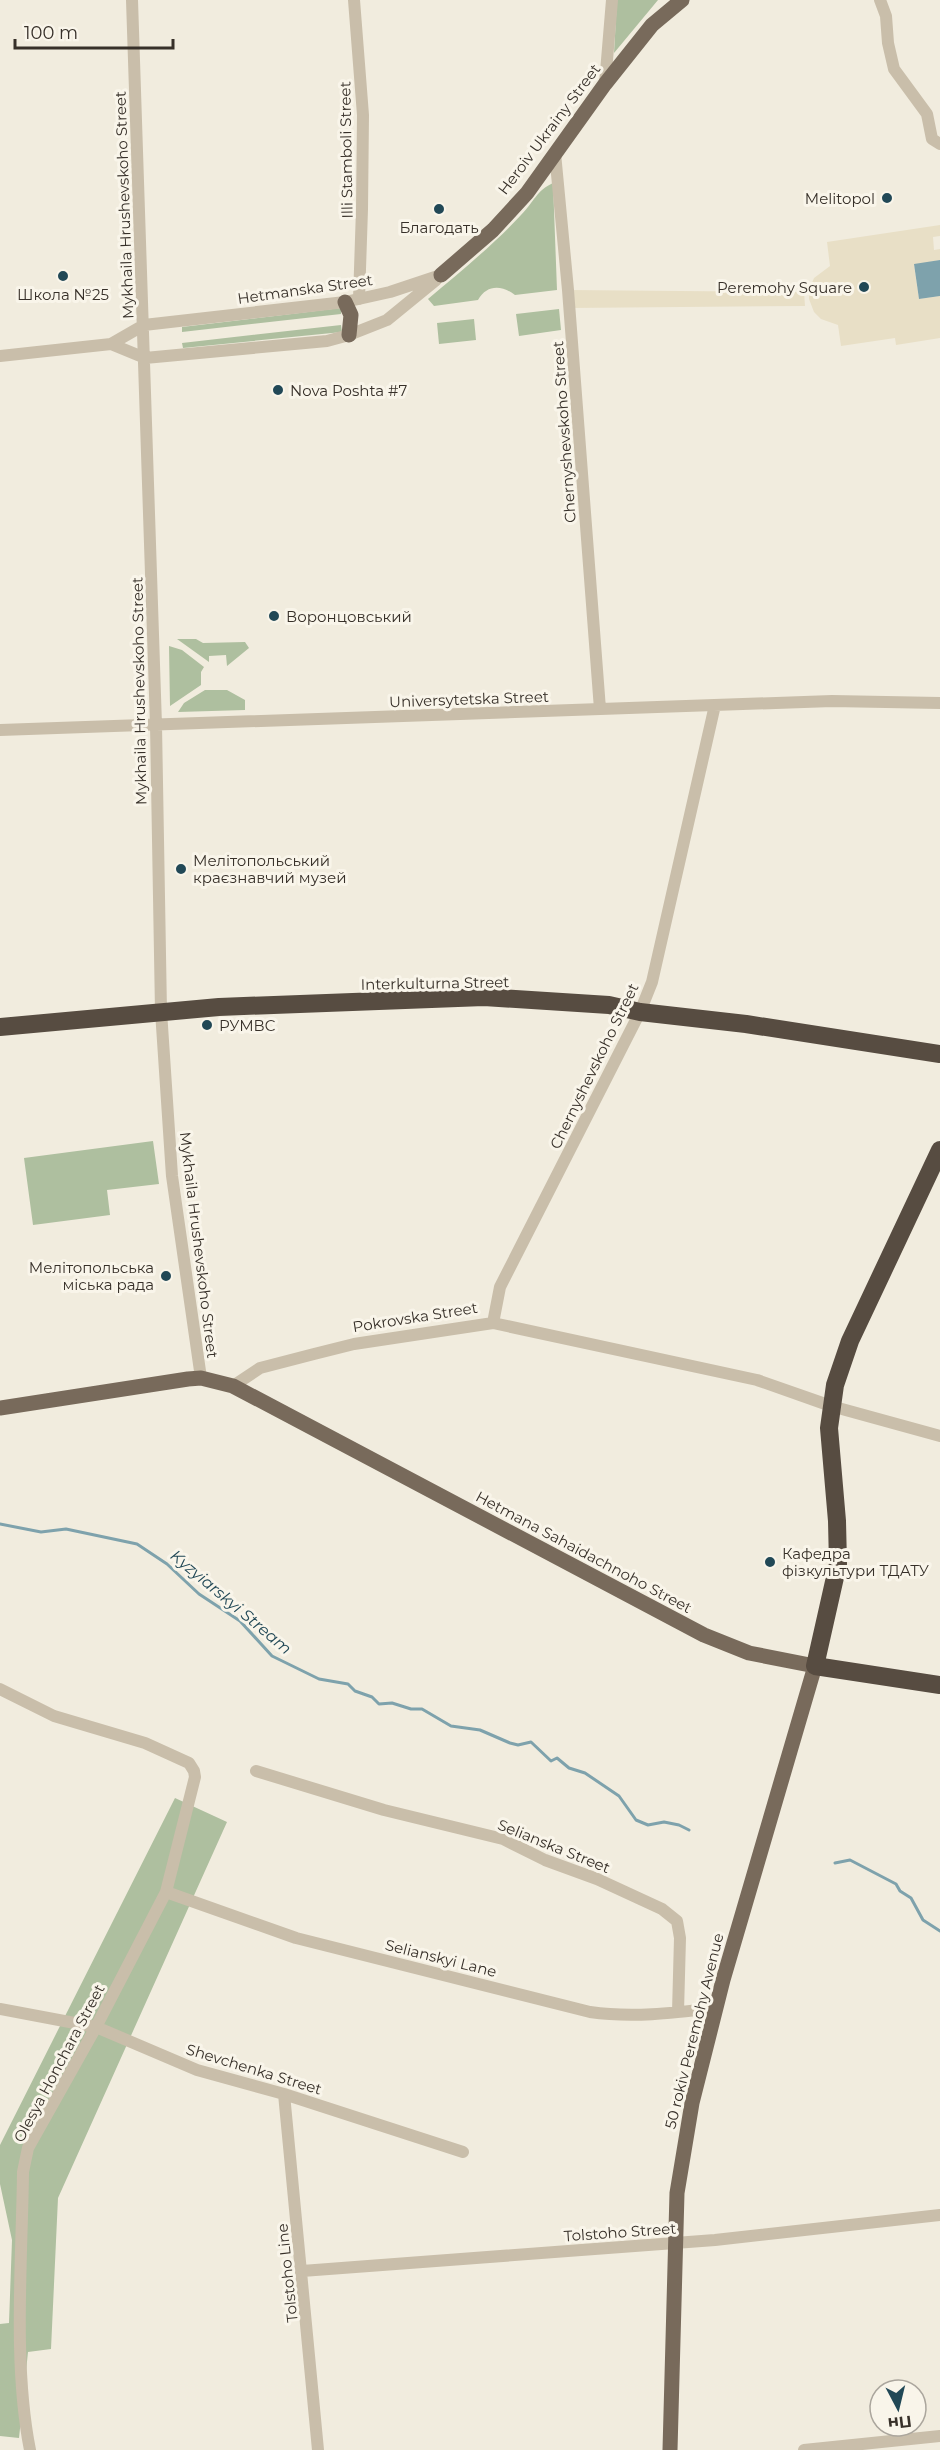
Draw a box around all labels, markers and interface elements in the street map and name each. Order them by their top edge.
scale bar [15,12,172,50]
text: 100 m [24,22,78,44]
street label: Heroiv Ukrainy Street [494,60,604,198]
street label: Illi Stamboli Street [335,81,357,219]
street label: Mykhaila Hrushevskoho Street [111,91,137,319]
place label: Melitopol [805,189,875,208]
marker: Melitopol [880,191,894,205]
marker: Благодать [432,202,446,216]
place label: Благодать [399,218,479,237]
marker: Школа №25 [56,269,70,283]
street label: Hetmanska Street [236,270,374,308]
place label: Peremohy Square [717,278,852,297]
marker: Peremohy Square [857,280,871,294]
place label: Школа №25 [17,285,109,304]
street label: Chernyshevskoho Street [548,340,580,524]
place label: Nova Poshta #7 [290,381,407,400]
marker: Nova Poshta #7 [271,383,285,397]
street label: Mykhaila Hrushevskoho Street [128,577,150,805]
place label: Воронцовський [286,607,412,626]
marker: Воронцовський [267,609,281,623]
street label: Universytetska Street [389,687,549,711]
place label: Мелітопольський краєзнавчий музей [193,851,347,887]
marker: Мелітопольський краєзнавчий музей [174,862,188,876]
street label: Interkulturna Street [361,972,509,994]
street label: Chernyshevskoho Street [546,980,642,1152]
place label: РУМВC [219,1016,276,1035]
marker: РУМВC [200,1018,214,1032]
street label: Mykhaila Hrushevskoho Street [176,1131,222,1359]
place label: Мелітопольська міська рада [29,1258,154,1294]
marker: Мелітопольська міська рада [159,1269,173,1283]
street label: Pokrovska Street [351,1298,479,1336]
street label: Hetmana Sahaidachnoho Street [473,1487,695,1617]
place label: Кафедра фізкультури ТДАТУ [782,1544,930,1580]
water label: Kyzyiarskyi Stream [167,1546,295,1658]
marker: Кафедра фізкультури ТДАТУ [763,1555,777,1569]
street label: Selianska Street [495,1815,613,1877]
street label: 50 rokiv Peremohy Avenue [660,1931,728,2131]
street label: Selianskyi Lane [383,1935,499,1981]
street label: Olesya Honchara Street [9,1981,109,2145]
street label: Shevchenka Street [184,2039,324,2099]
street label: Tolstoho Street [563,2219,677,2245]
street label: Tolstoho Line [272,2223,302,2323]
north arrow [868,2378,928,2438]
text: Пн [887,2411,913,2433]

